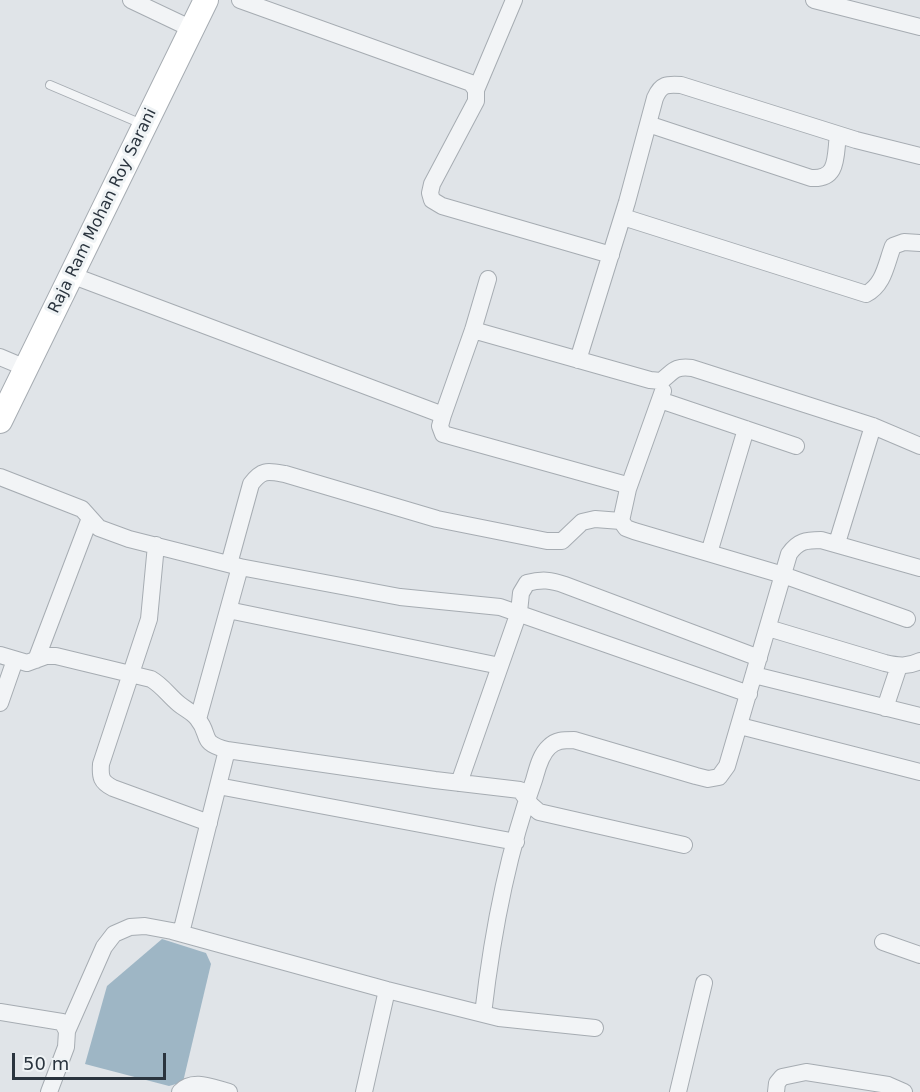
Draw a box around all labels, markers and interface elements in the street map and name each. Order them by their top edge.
street label: Raja Ram Mohan Roy Sarani [45,105,161,317]
scale bar [15,1041,170,1079]
text: 50 m [23,1053,69,1074]

